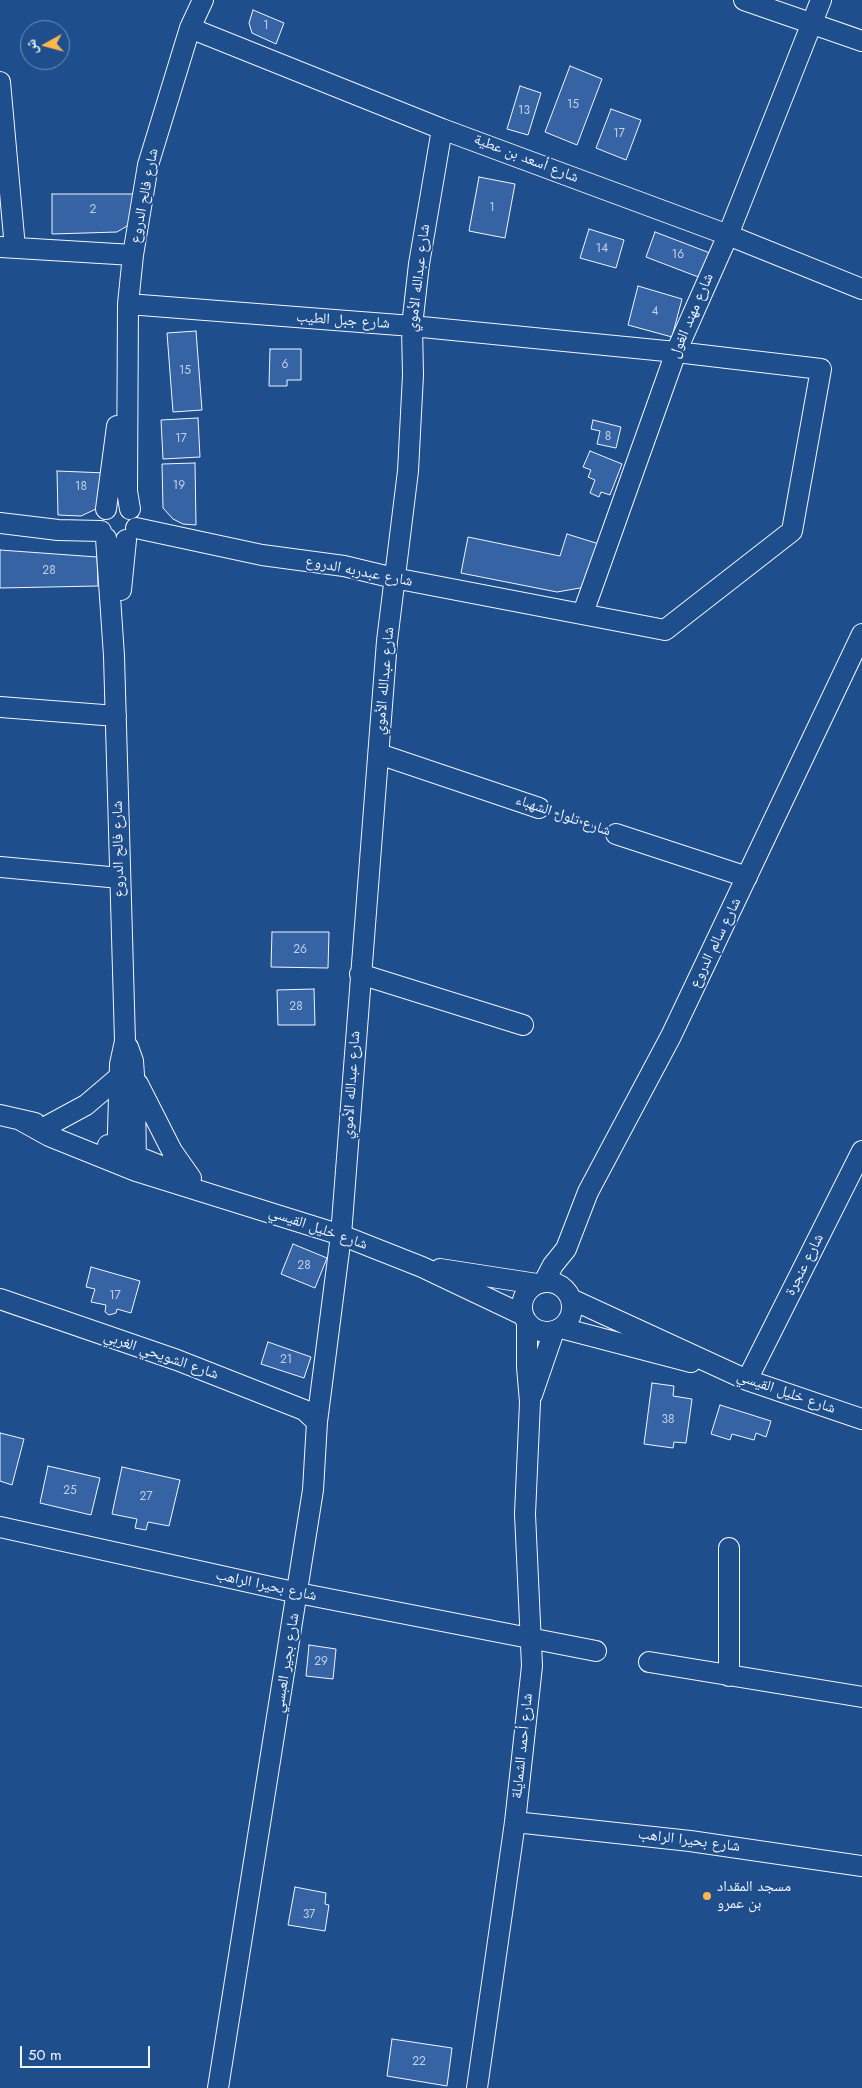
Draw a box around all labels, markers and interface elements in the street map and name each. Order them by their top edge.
house number: 1 [263,19,269,33]
north arrow [20,20,70,70]
text: ش [20,38,42,55]
house number: 15 [567,98,579,112]
house number: 13 [518,104,530,118]
house number: 17 [613,127,625,141]
street label: شارع أسعد بن عطية [471,131,581,187]
street label: شارع فالح الدروع [127,147,163,245]
house number: 1 [489,201,495,215]
house number: 2 [90,203,96,217]
street label: شارع عبدالله الأموي [403,223,435,333]
house number: 14 [596,242,608,256]
house number: 16 [672,248,684,262]
street label: شارع مهند الغول [666,271,718,361]
house number: 4 [652,305,658,319]
street label: شارع جبل الطيب [295,309,391,333]
house number: 6 [282,358,288,372]
house number: 15 [179,364,191,378]
house number: 8 [605,430,611,444]
house number: 17 [175,432,187,446]
house number: 19 [173,479,185,493]
house number: 18 [75,480,87,494]
street label: شارع عبدربه الدروع [304,553,414,591]
house number: 28 [42,564,56,578]
street label: شارع عبدالله الأموي [371,626,399,736]
street label: شارع تلول الشهباء [513,791,613,841]
street label: شارع فالح الدروع [109,801,129,897]
street label: شارع سالم الدروع [686,895,746,991]
house number: 26 [293,943,307,957]
house number: 28 [289,1000,303,1014]
street label: شارع عبدالله الأموي [339,1030,365,1140]
street label: شارع خليل القيسي [266,1204,370,1254]
street label: شارع عنجرة [782,1231,828,1299]
house number: 28 [297,1259,311,1273]
house number: 17 [109,1289,121,1303]
street label: شارع الشويحي الغربي [101,1328,221,1384]
house number: 21 [280,1353,292,1367]
street label: شارع خليل القيسي [734,1368,838,1418]
house number: 38 [661,1413,675,1427]
house number: 25 [63,1484,77,1498]
house number: 27 [139,1490,153,1504]
street label: شارع بحيرا الراهب [214,1566,318,1606]
street label: شارع بجير العبسي [270,1612,304,1714]
house number: 29 [314,1655,328,1669]
street label: شارع أحمد الشمايلة [508,1692,538,1800]
street label: شارع بحيرا الراهب [637,1826,741,1856]
place label: مسجد المقداد بن عمرو [717,1878,791,1913]
marker: مسجد المقداد بن عمرو [701,1890,713,1902]
house number: 37 [303,1908,315,1922]
scale bar [22,2036,152,2068]
text: 50 m [28,2044,62,2066]
house number: 22 [412,2055,426,2069]

